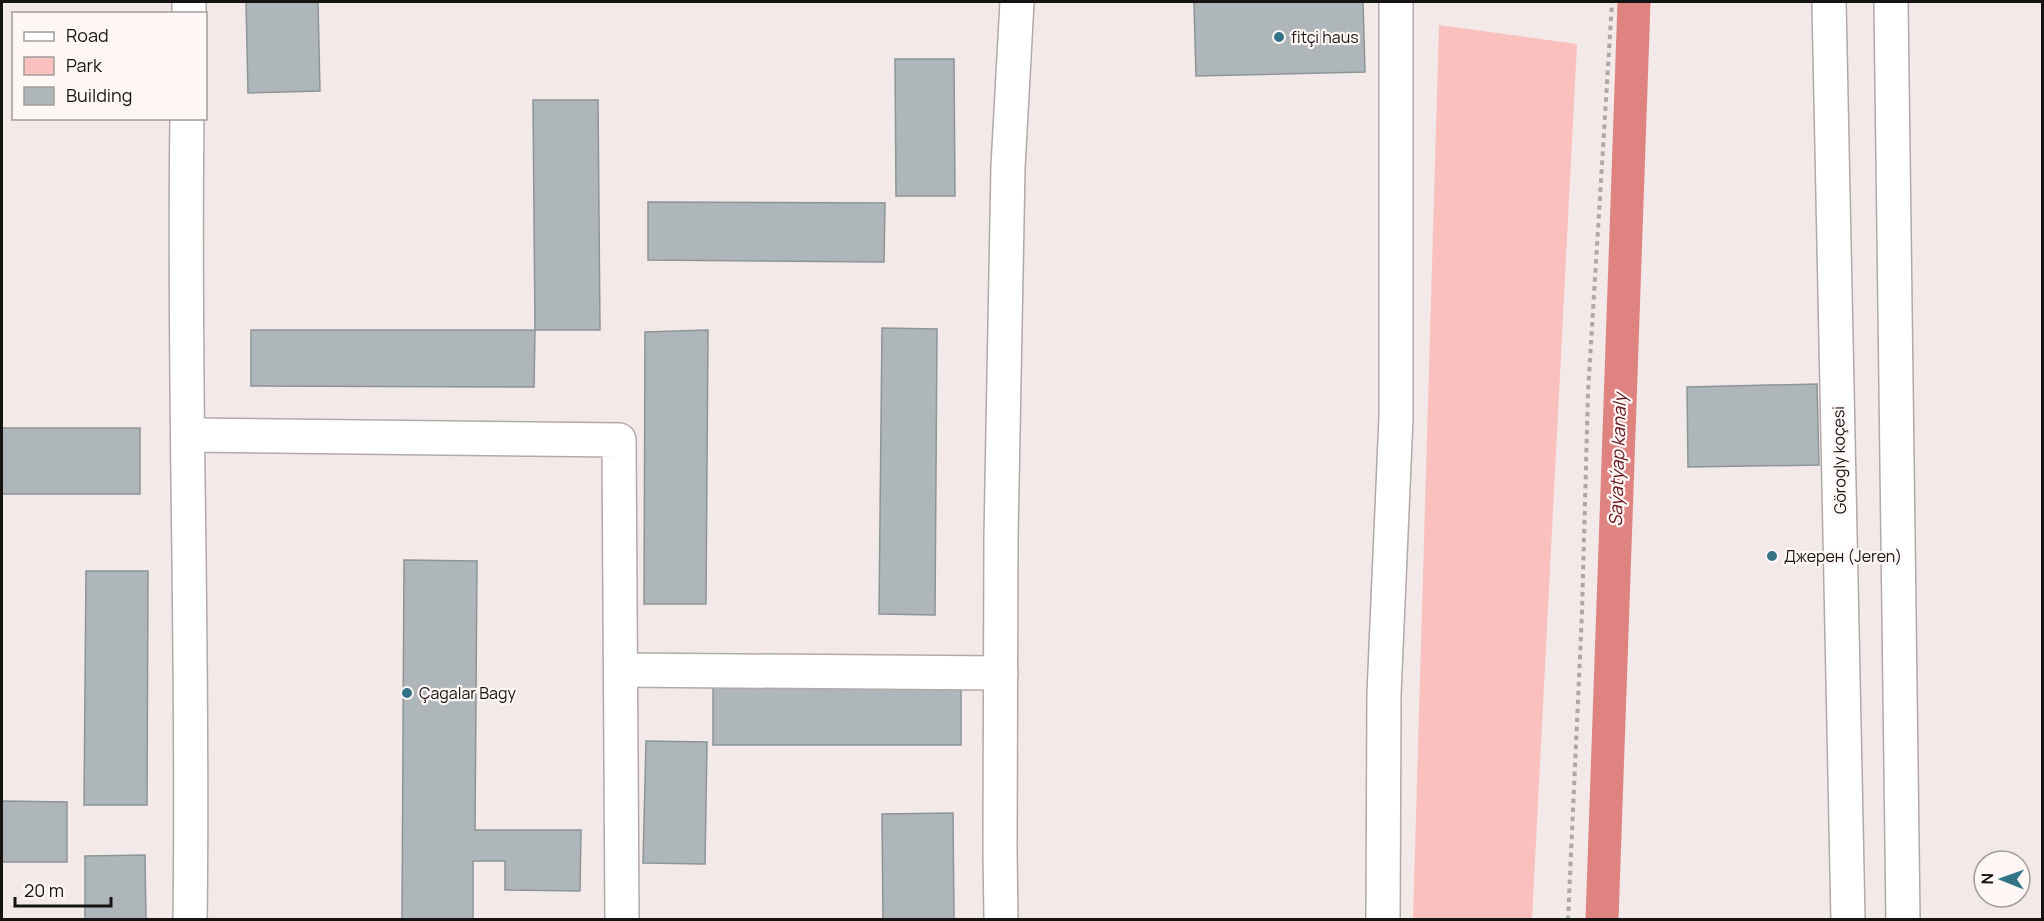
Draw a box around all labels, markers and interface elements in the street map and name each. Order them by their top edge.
legend [12,12,207,120]
text: Road [66,23,109,47]
place label: fitçi haus [1291,26,1359,48]
marker: fitçi haus [1272,30,1286,44]
text: Park [66,53,103,77]
text: Building [66,83,132,107]
water label: Saýatýap kanaly [1603,390,1631,527]
street label: Görogly koçesi [1827,406,1851,514]
place label: Джерен (Jeren) [1784,545,1902,567]
marker: Джерен (Jeren) [1765,549,1779,563]
place label: Çagalar Bagy [419,682,516,704]
marker: Çagalar Bagy [400,686,414,700]
north arrow [1972,849,2032,909]
scale bar [15,870,111,908]
text: N [1976,873,1998,885]
text: 20 m [24,878,64,902]

